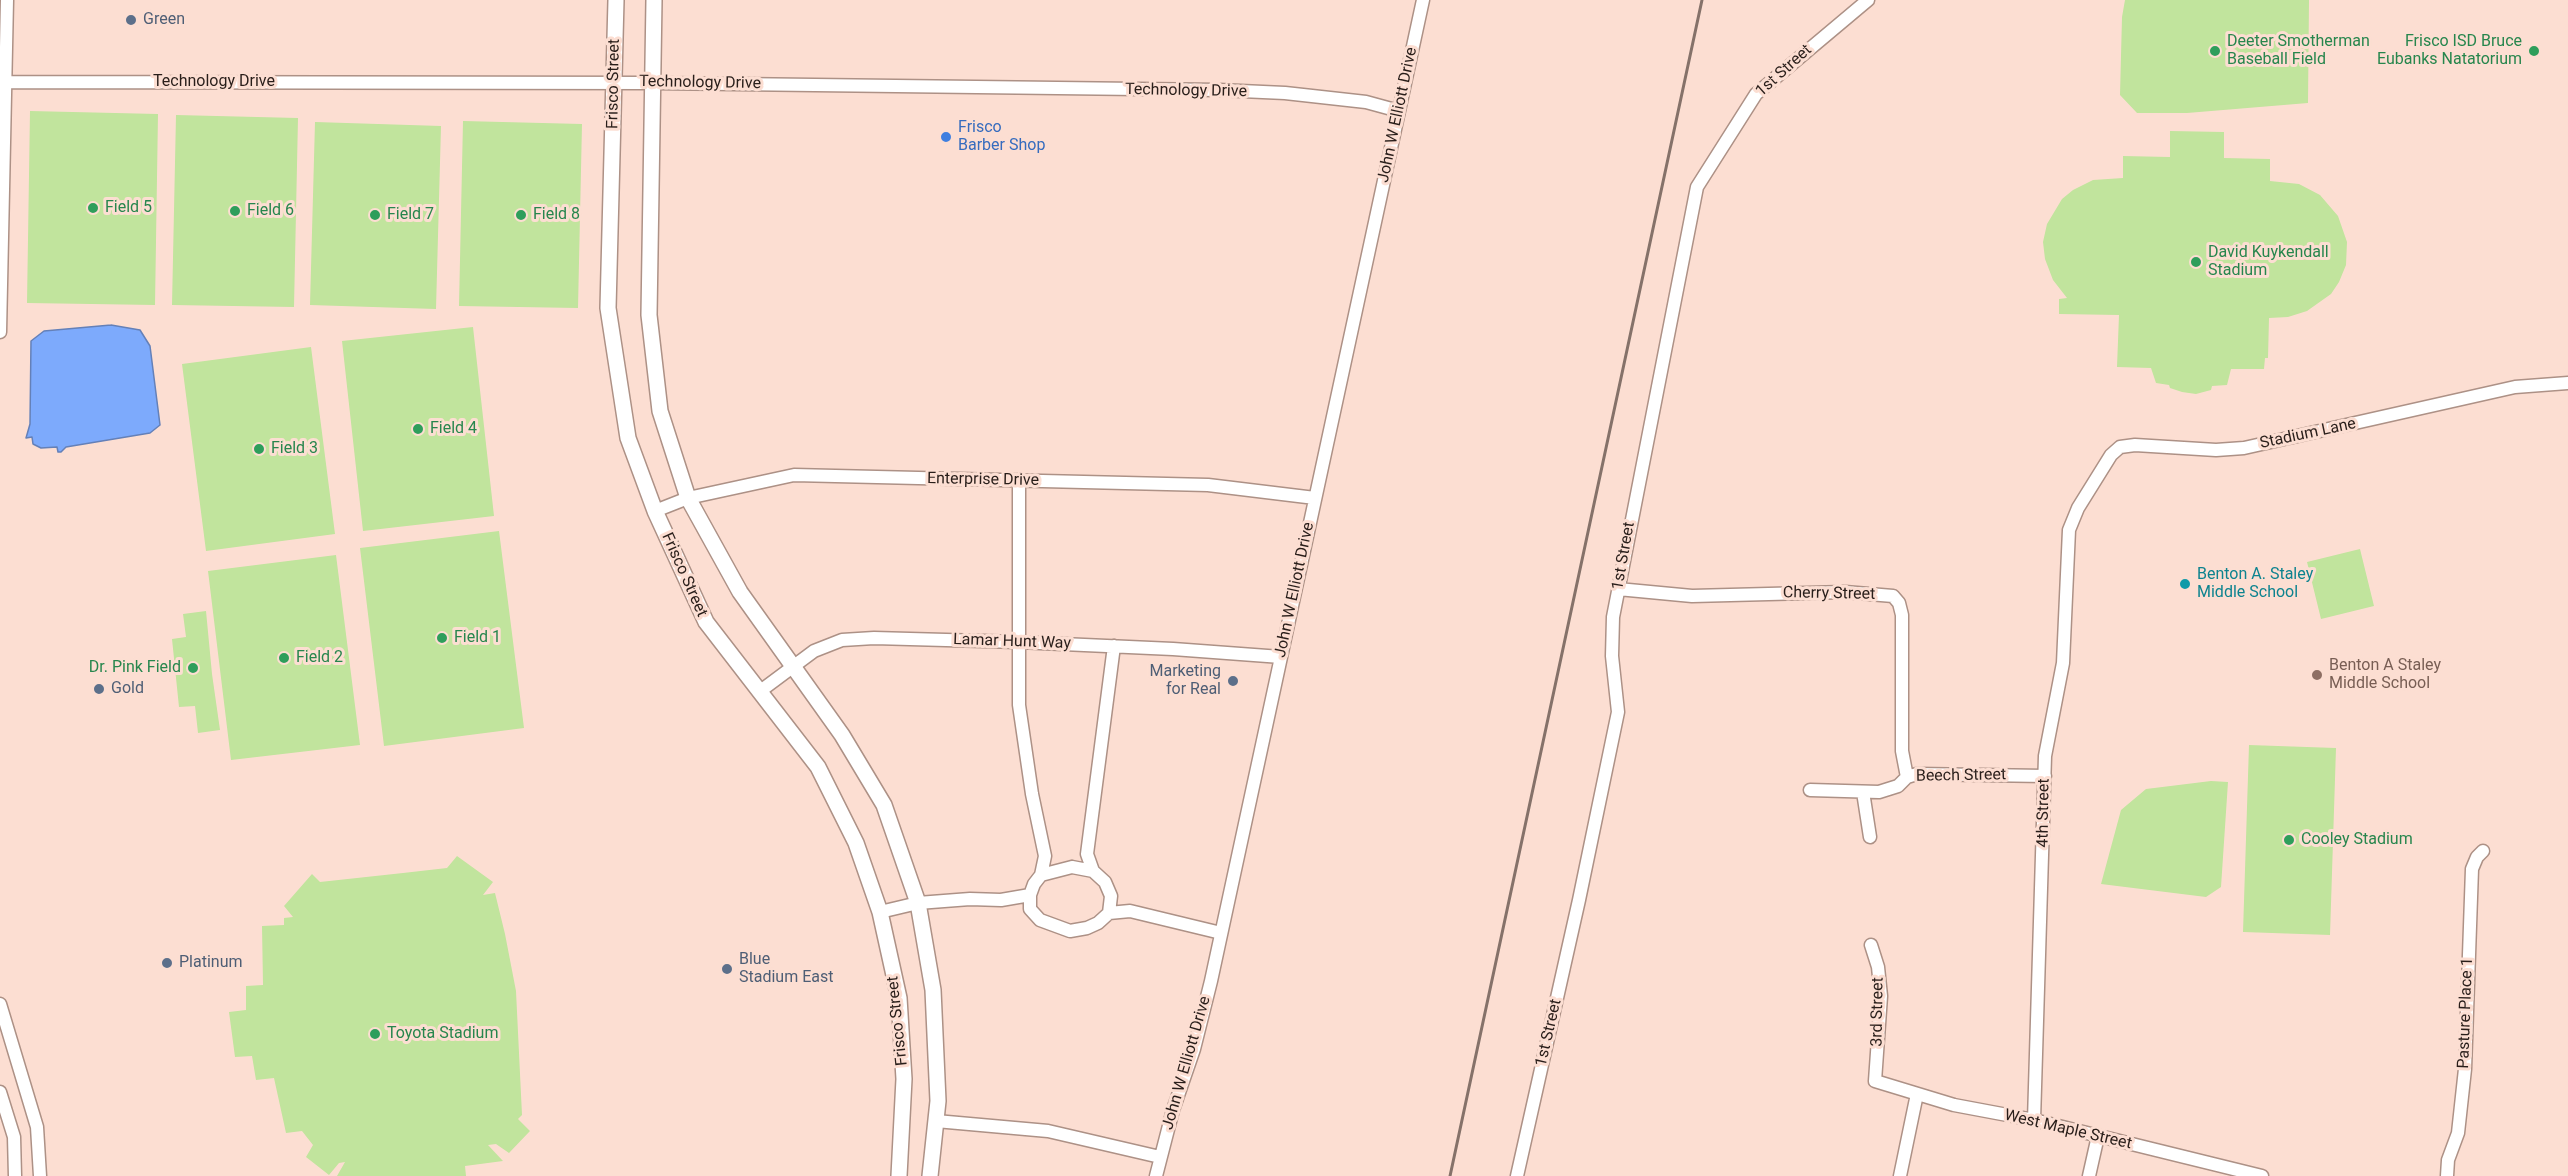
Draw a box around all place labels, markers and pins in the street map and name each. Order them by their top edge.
place label: Green [143,10,185,30]
marker: Green [124,13,138,27]
place label: Deeter Smotherman Baseball Field [2227,32,2370,70]
place label: Frisco ISD Bruce Eubanks Natatorium [2377,32,2522,70]
marker: Deeter Smotherman Baseball Field [2208,44,2222,58]
marker: Frisco ISD Bruce Eubanks Natatorium [2527,44,2541,58]
place label: Frisco Barber Shop [958,118,1045,156]
marker: Frisco Barber Shop [939,130,953,144]
place label: Field 5 [105,198,152,218]
marker: Field 5 [86,201,100,215]
place label: Field 6 [247,201,294,221]
marker: Field 6 [228,204,242,218]
place label: Field 7 [387,205,434,225]
place label: Field 8 [533,205,580,225]
marker: Field 7 [368,208,382,222]
marker: Field 8 [514,208,528,222]
place label: David Kuykendall Stadium [2208,243,2329,281]
marker: David Kuykendall Stadium [2189,255,2203,269]
place label: Field 4 [430,419,477,439]
marker: Field 4 [411,422,425,436]
place label: Field 3 [271,439,318,459]
marker: Field 3 [252,442,266,456]
place label: Benton A. Staley Middle School [2197,565,2313,603]
marker: Benton A. Staley Middle School [2178,577,2192,591]
place label: Field 1 [454,628,501,648]
marker: Field 1 [435,631,449,645]
place label: Field 2 [296,648,343,668]
marker: Field 2 [277,651,291,665]
place label: Benton A Staley Middle School [2329,656,2441,694]
place label: Dr. Pink Field [89,658,181,678]
marker: Dr. Pink Field [186,661,200,675]
place label: Marketing for Real [1150,662,1221,700]
marker: Benton A Staley Middle School [2310,668,2324,682]
marker: Marketing for Real [1226,674,1240,688]
place label: Gold [111,679,144,699]
marker: Gold [92,682,106,696]
place label: Cooley Stadium [2301,830,2413,850]
marker: Cooley Stadium [2282,833,2296,847]
place label: Blue Stadium East [739,950,833,988]
place label: Platinum [179,953,242,973]
marker: Platinum [160,956,174,970]
marker: Blue Stadium East [720,962,734,976]
place label: Toyota Stadium [387,1024,498,1044]
marker: Toyota Stadium [368,1027,382,1041]

